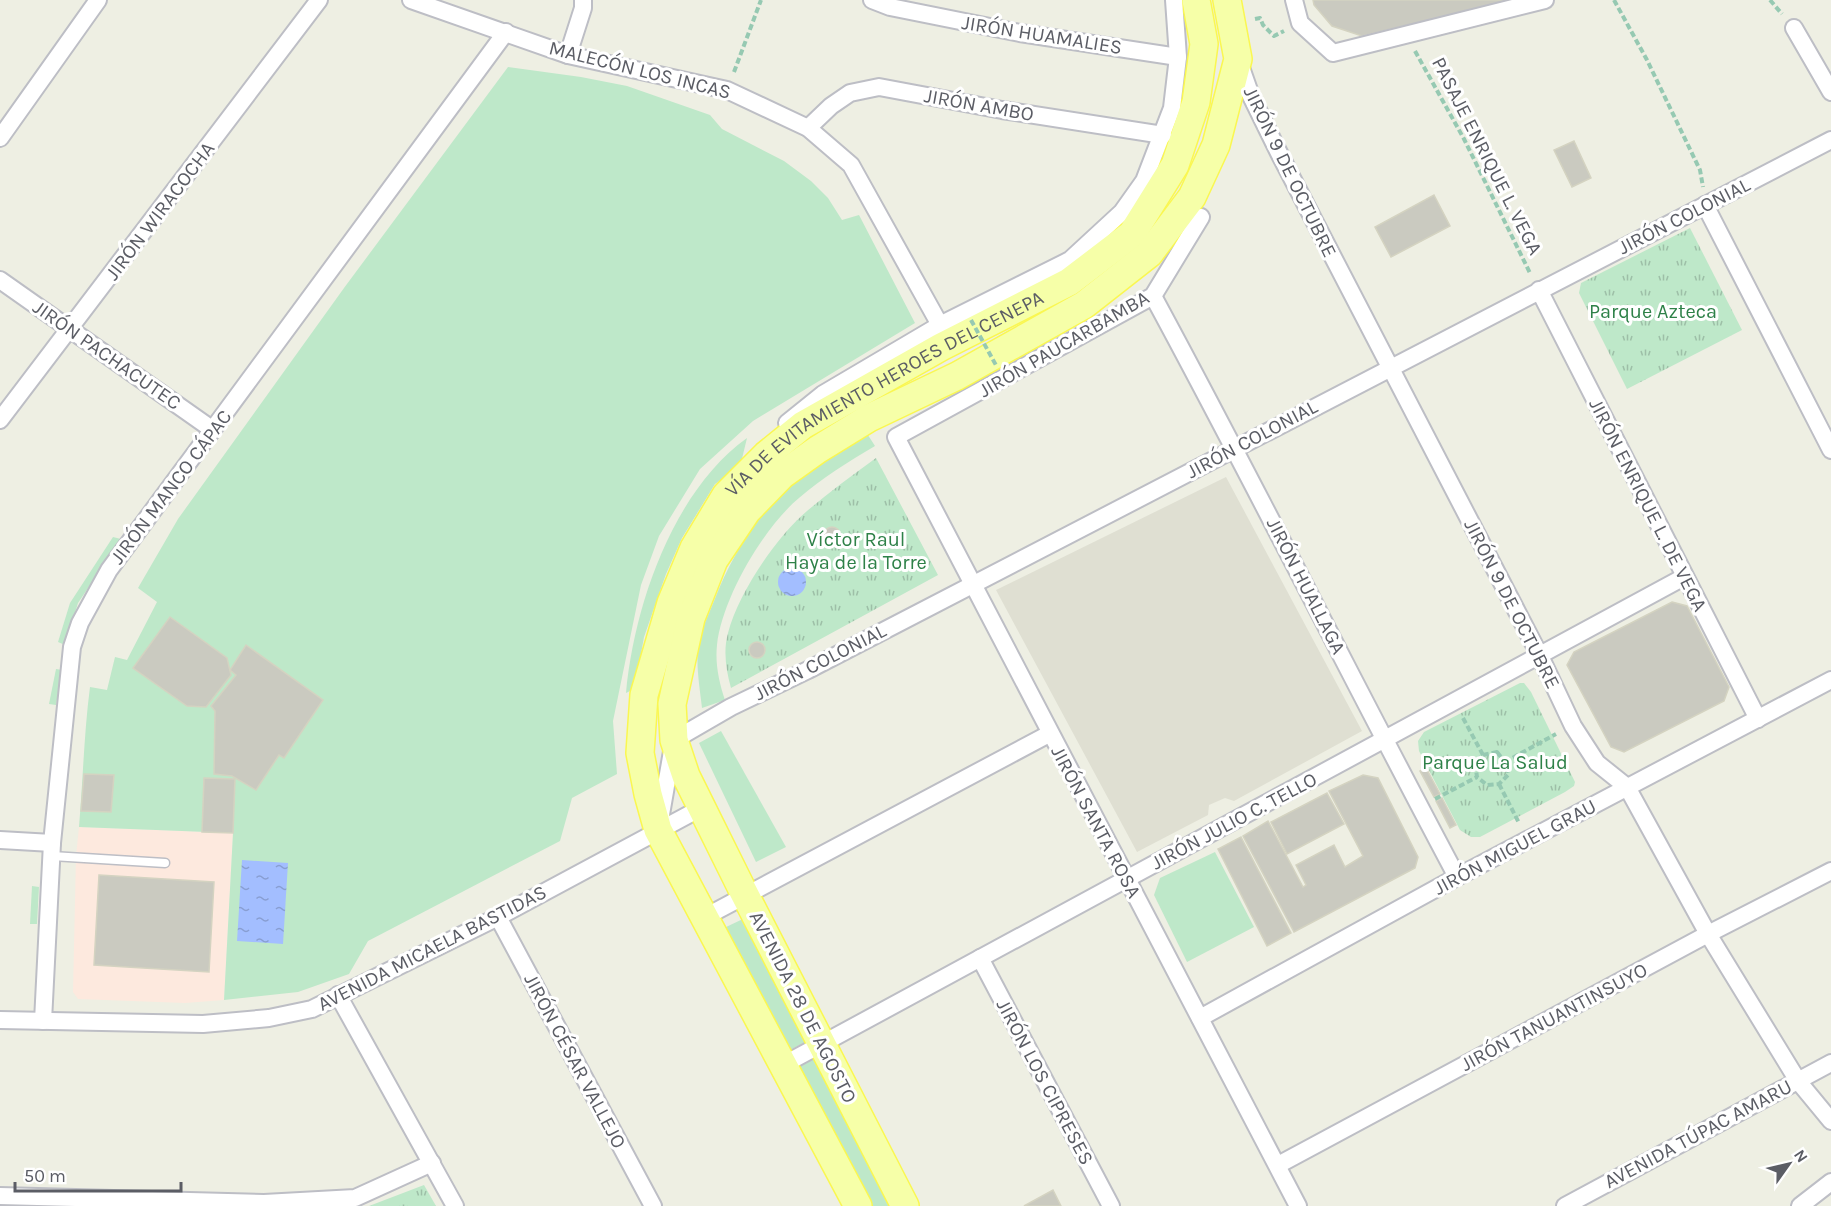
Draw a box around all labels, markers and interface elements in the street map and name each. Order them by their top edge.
street label: JIRÓN HUAMALIES [960,10,1124,59]
street label: MALECÓN LOS INCAS [547,35,734,104]
street label: PASAJE ENRIQUE L. VEGA [1427,53,1547,259]
street label: JIRÓN 9 DE OCTUBRE [1239,82,1342,261]
street label: JIRÓN AMBO [922,83,1036,126]
street label: JIRÓN WIRACOCHA [100,137,219,285]
street label: JIRÓN COLONIAL [1614,172,1754,259]
street label: VÍA DE EVITAMIENTO HEROES DEL CENEPA [720,285,1047,501]
street label: JIRÓN PAUCARBAMBA [974,285,1153,402]
street label: JIRÓN PACHACUTEC [29,295,186,415]
park label: Parque Azteca [1589,300,1717,323]
street label: JIRÓN COLONIAL [1182,394,1322,483]
street label: JIRÓN ENRIQUE L. DE VEGA [1584,394,1713,615]
street label: JIRÓN MANCO CÁPAC [105,405,236,569]
street label: JIRÓN HUALLAGA [1262,514,1351,658]
street label: JIRÓN 9 DE OCTUBRE [1459,515,1566,693]
park label: Víctor Raul Haya de la Torre [785,528,927,574]
street label: JIRÓN COLONIAL [750,618,890,705]
street label: JIRÓN SANTA ROSA [1046,742,1147,902]
park label: Parque La Salud [1422,751,1568,774]
street label: JIRÓN JULIO C. TELLO [1147,767,1321,874]
street label: JIRÓN MIGUEL GRAU [1429,794,1600,900]
street label: AVENIDA MICAELA BASTIDAS [314,880,550,1016]
street label: AVENIDA 28 DE AGOSTO [745,907,861,1107]
street label: JIRÓN TANUANTINSUYO [1456,957,1651,1076]
street label: JIRÓN CÉSAR VALLEJO [519,969,632,1152]
street label: JIRÓN LOS CIPRESES [992,995,1099,1169]
street label: AVENIDA TÚPAC AMARU [1600,1074,1796,1193]
north arrow [1759,1134,1819,1194]
text: N [1790,1146,1812,1166]
scale bar [15,1155,182,1193]
text: 50 m [24,1165,66,1187]

